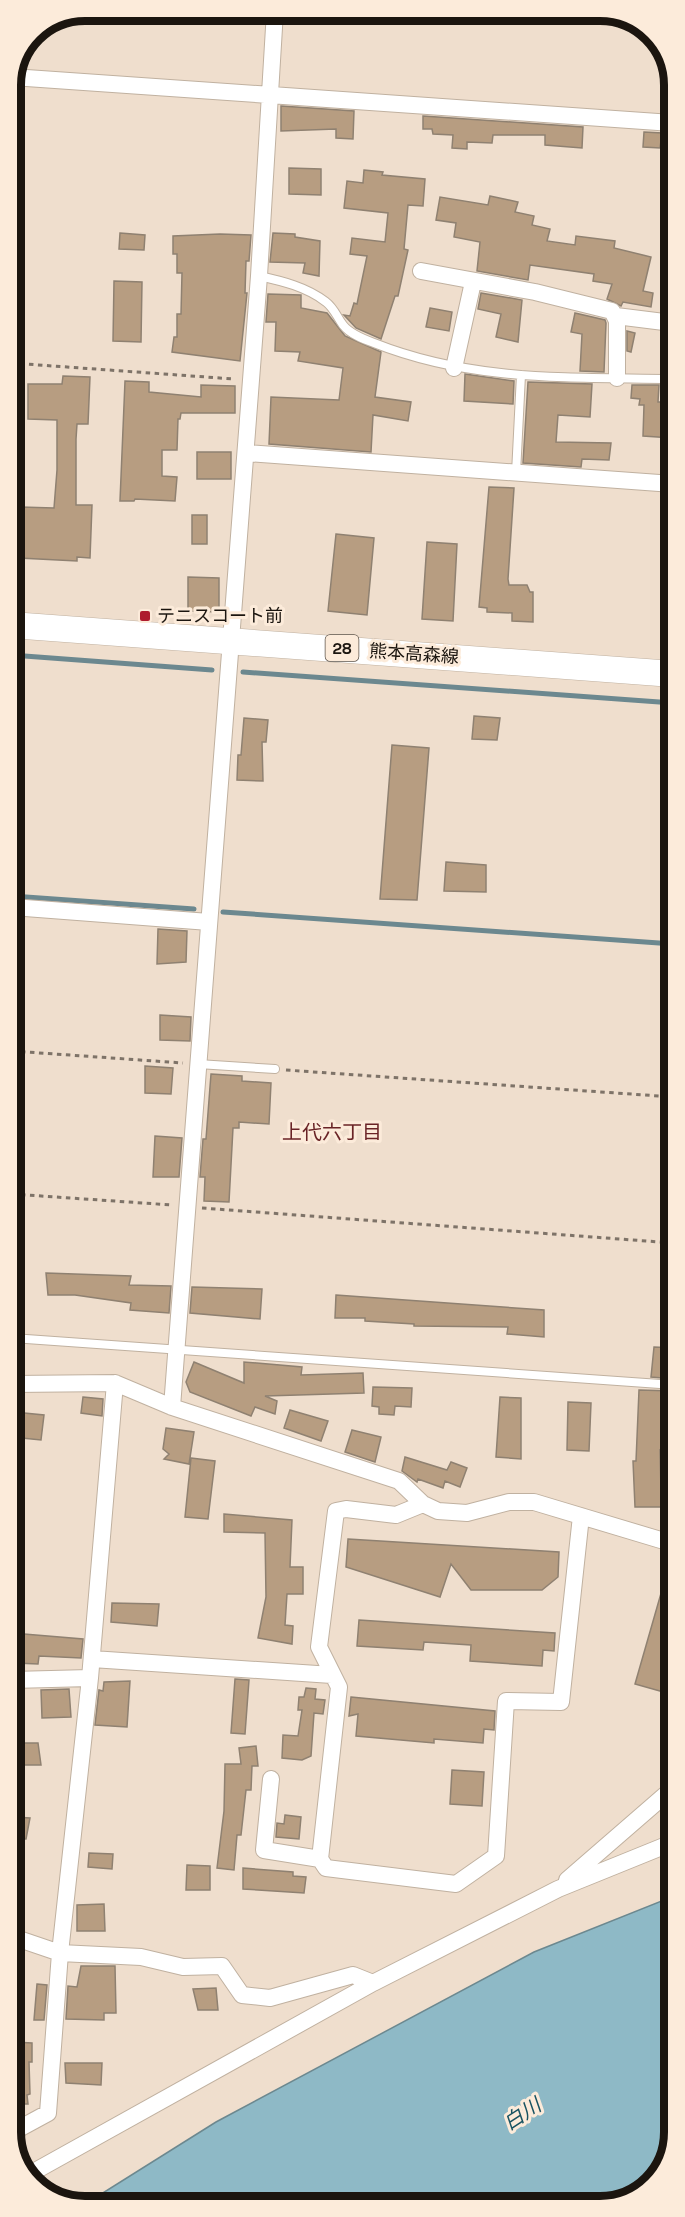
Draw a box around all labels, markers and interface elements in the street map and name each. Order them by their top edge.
place label: テニスコート前 [157,604,283,627]
marker: テニスコート前 [138,609,152,623]
road number: 28 [326,635,358,661]
street label: 熊本高森線 [368,639,460,668]
district label: 上代六丁目 [282,1119,382,1145]
water label: 白川 [498,2091,548,2136]

